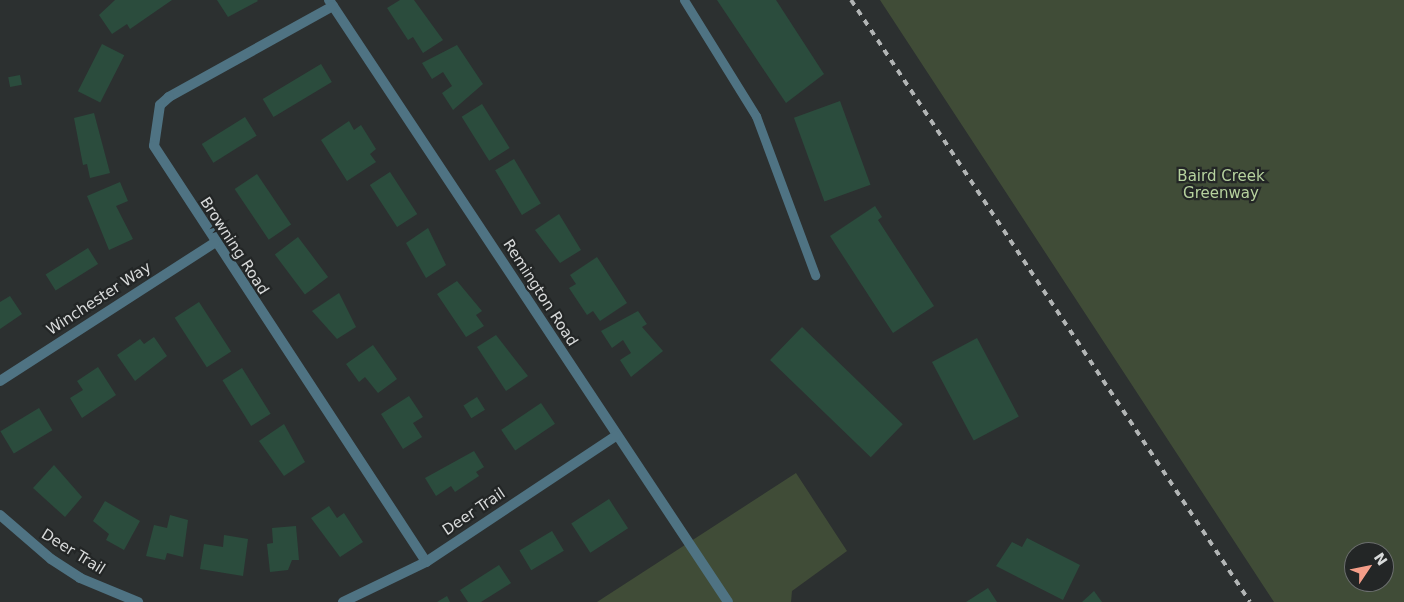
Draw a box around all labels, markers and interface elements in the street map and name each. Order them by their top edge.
park label: Baird Creek Greenway [1177,167,1265,202]
street label: Browning Road [196,194,272,298]
street label: Remington Road [499,236,581,350]
street label: Winchester Way [43,259,155,339]
street label: Deer Trail [439,485,509,539]
street label: Deer Trail [38,525,108,579]
north arrow [1344,542,1394,592]
text: N [1371,550,1391,569]

